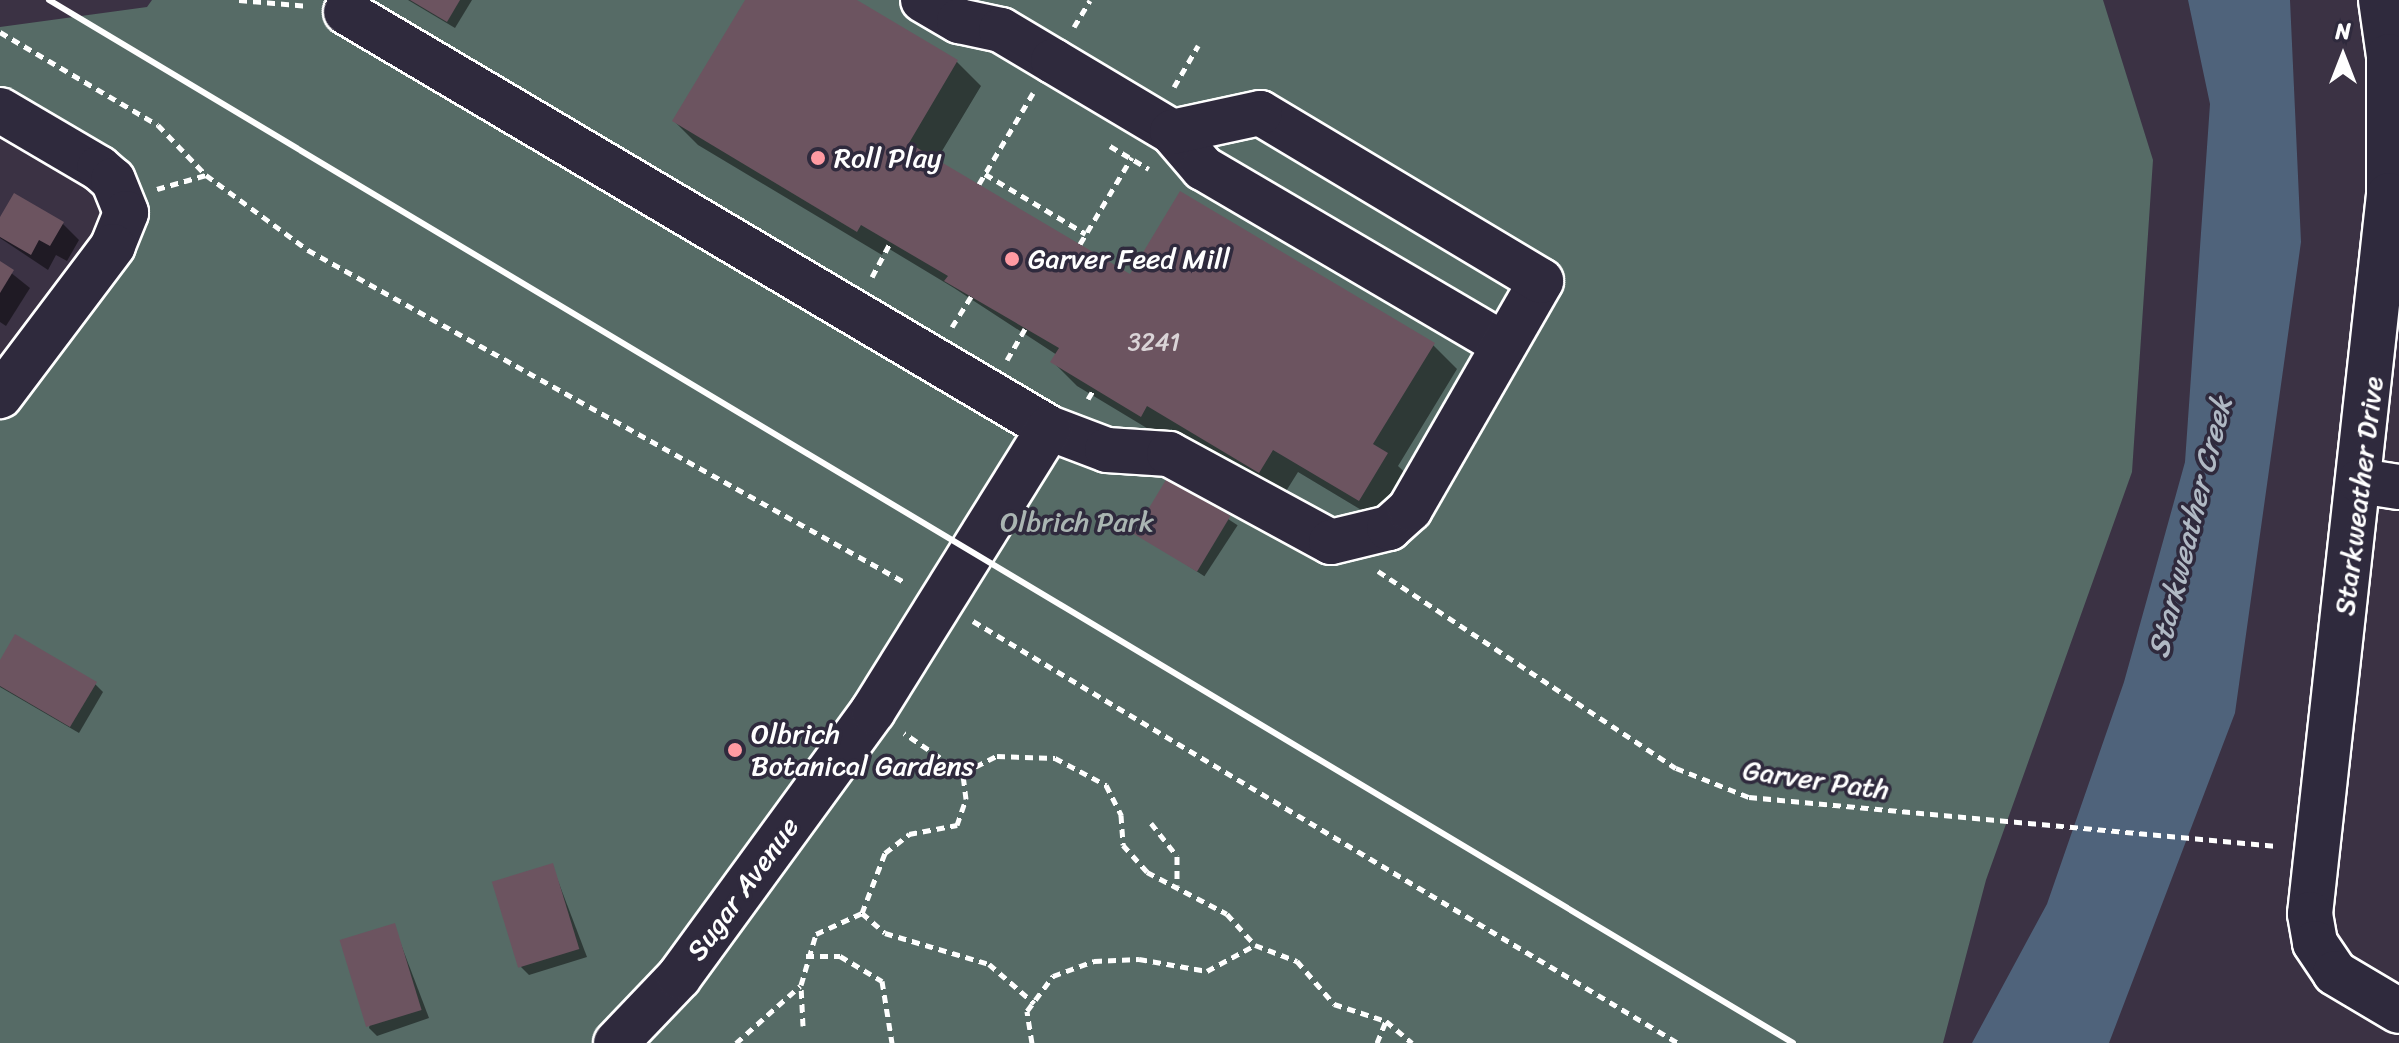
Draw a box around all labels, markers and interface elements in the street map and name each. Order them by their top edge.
text: N [2335,12,2351,51]
north arrow [2303,16,2383,96]
place label: Roll Play [834,141,942,175]
marker: Roll Play [809,149,827,167]
place label: Garver Feed Mill [1028,242,1230,276]
marker: Garver Feed Mill [1003,250,1021,268]
house number: 3241 [1128,329,1180,357]
street label: Starkweather Drive [2328,374,2390,618]
water label: Starkweather Creek [2140,392,2240,662]
park label: Olbrich Park [1000,505,1154,539]
place label: Olbrich Botanical Gardens [751,717,976,783]
marker: Olbrich Botanical Gardens [726,741,744,759]
street label: Garver Path [1741,753,1891,807]
street label: Sugar Avenue [680,811,806,967]

